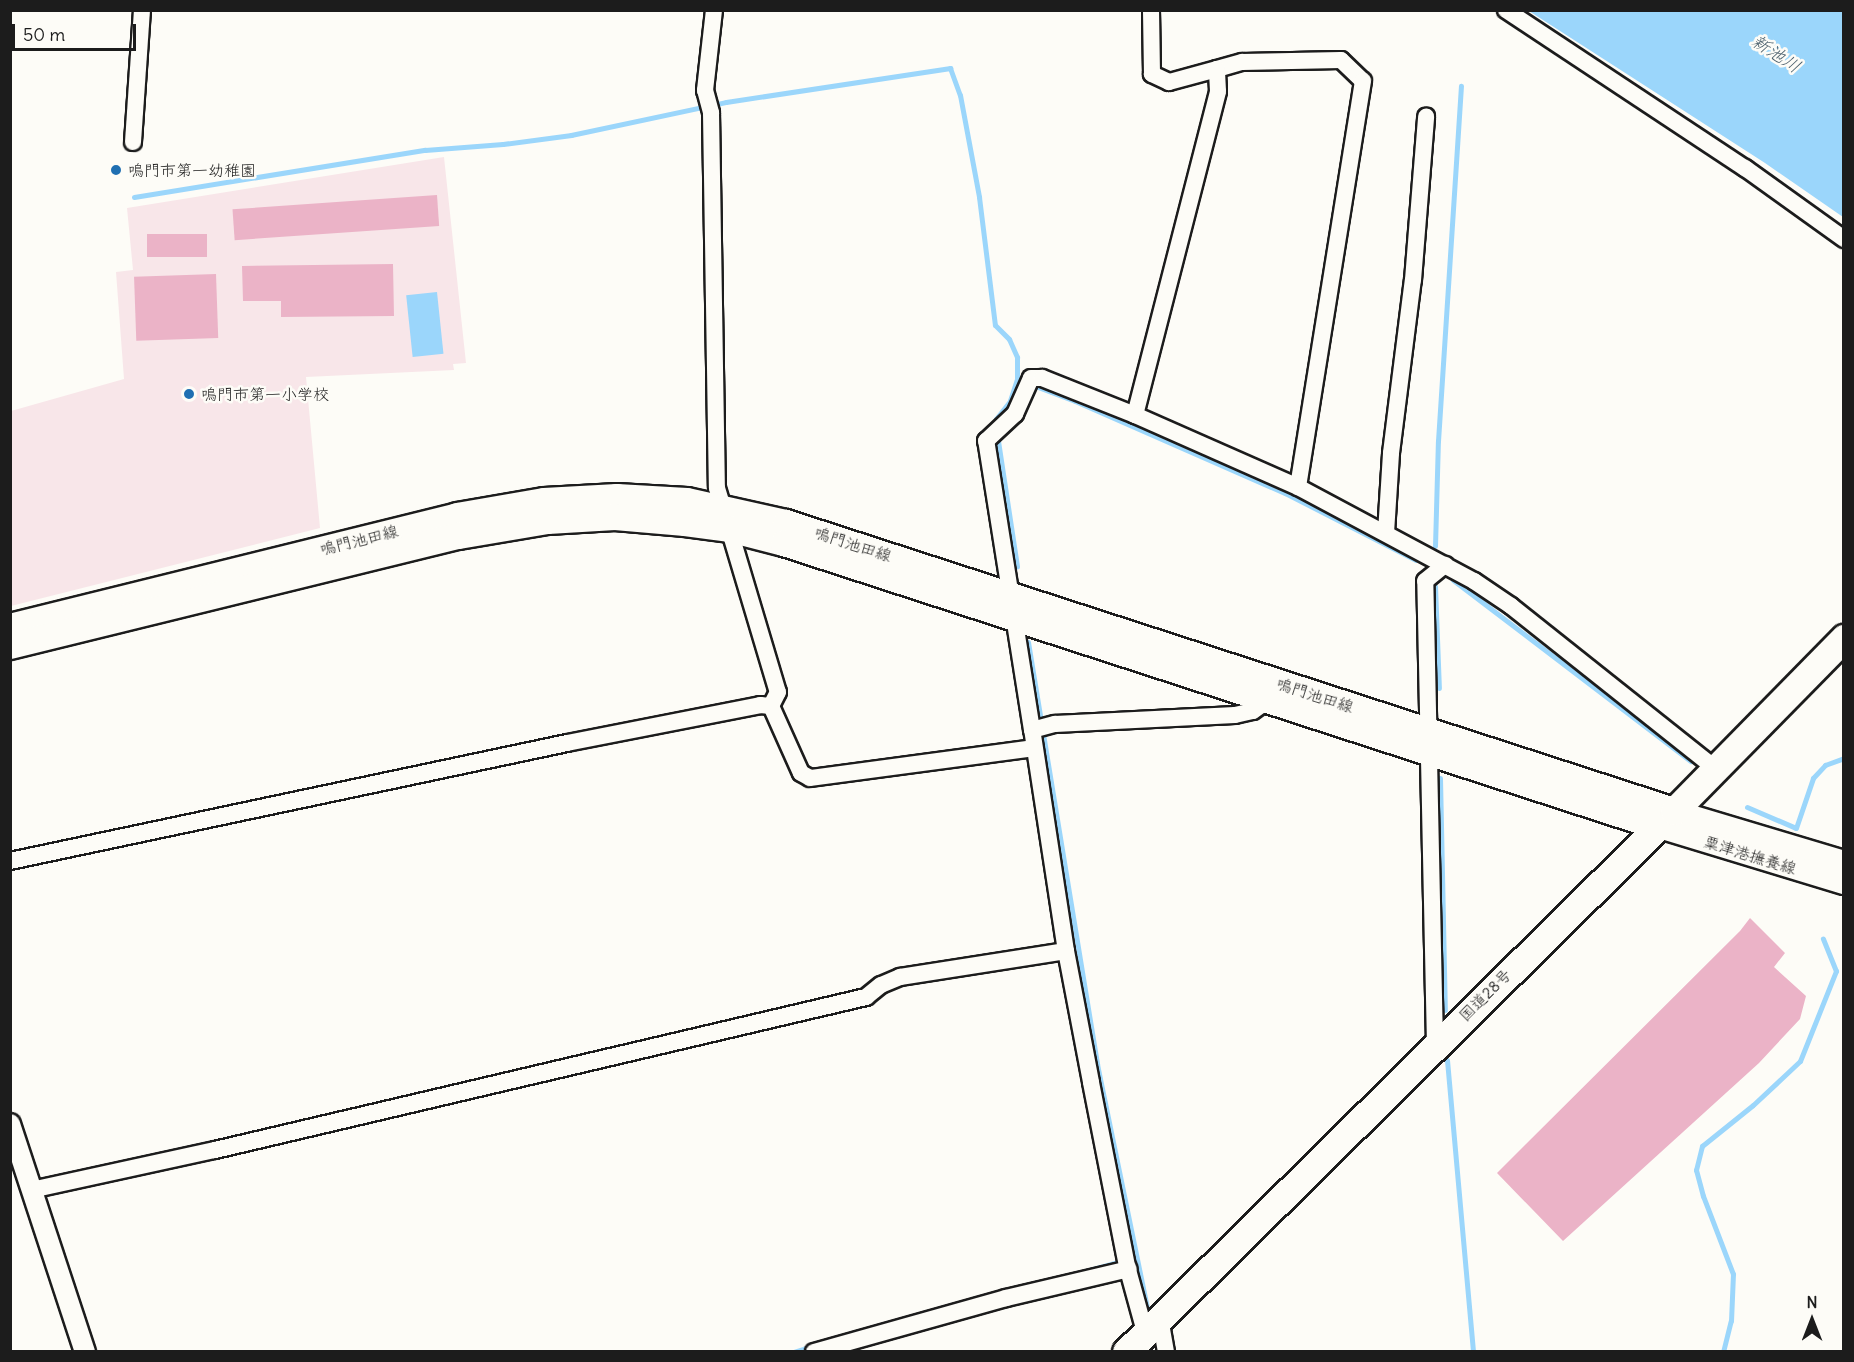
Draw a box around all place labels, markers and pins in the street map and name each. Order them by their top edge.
place label: 鳴門市第一幼稚園 [128,160,256,180]
marker: 鳴門市第一幼稚園 [109,163,123,177]
place label: 鳴門市第一小学校 [201,384,329,404]
marker: 鳴門市第一小学校 [182,387,196,401]

